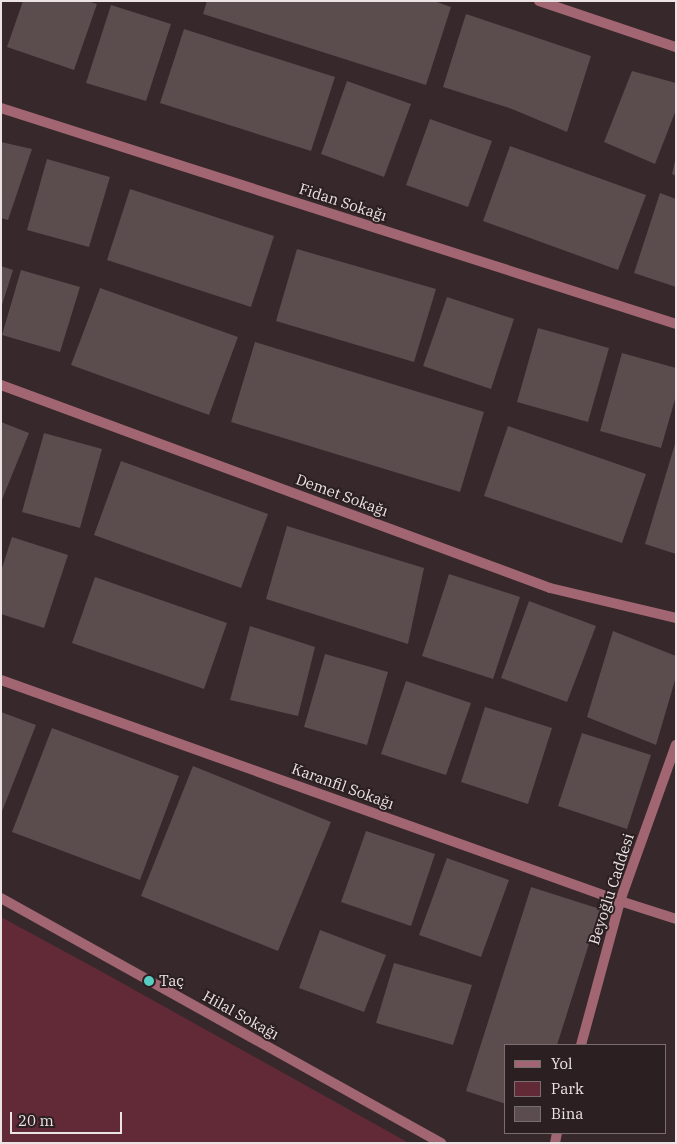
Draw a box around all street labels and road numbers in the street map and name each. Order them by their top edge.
street label: Fidan Sokağı [297,179,389,225]
street label: Demet Sokağı [293,470,391,520]
street label: Karanfil Sokağı [289,759,397,813]
street label: Beyoğlu Caddesi [585,831,637,947]
street label: Hilal Sokağı [200,987,282,1043]

